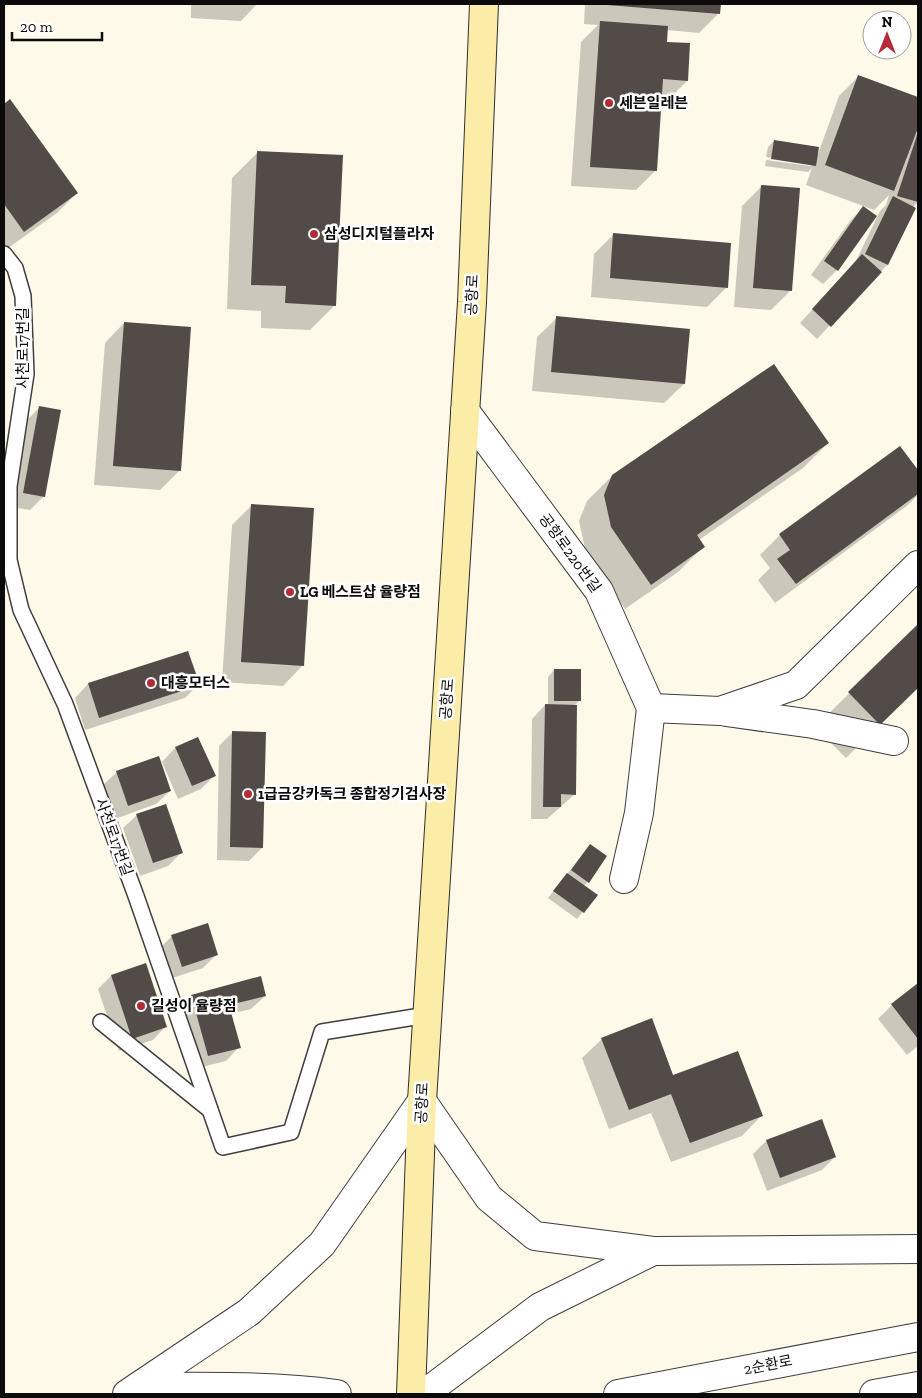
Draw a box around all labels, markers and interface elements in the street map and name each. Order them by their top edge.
scale bar [12,10,102,42]
north arrow [862,10,912,60]
text: N [882,14,893,31]
text: 20 m [20,18,53,36]
place label: 세븐일레븐 [619,94,688,112]
marker: 세븐일레븐 [603,97,615,109]
place label: 삼성디지털플라자 [324,225,435,243]
marker: 삼성디지털플라자 [308,228,320,240]
street label: 공항로 [462,274,482,316]
street label: 사천로17번길 [14,307,32,389]
street label: 공항로220번길 [535,510,605,596]
place label: LG 베스트샵 율량점 [300,583,421,601]
marker: LG 베스트샵 율량점 [284,586,296,598]
place label: 대흥모터스 [161,674,230,692]
marker: 대흥모터스 [145,677,157,689]
street label: 공항로 [437,678,457,720]
place label: 1급금강카독크 종합정기검사장 [258,785,446,803]
marker: 1급금강카독크 종합정기검사장 [242,788,254,800]
street label: 사천로17번길 [92,796,136,878]
place label: 길성이 율량점 [151,997,237,1015]
marker: 길성이 율량점 [135,1000,147,1012]
street label: 공항로 [412,1082,432,1124]
street label: 2순환로 [742,1351,794,1379]

